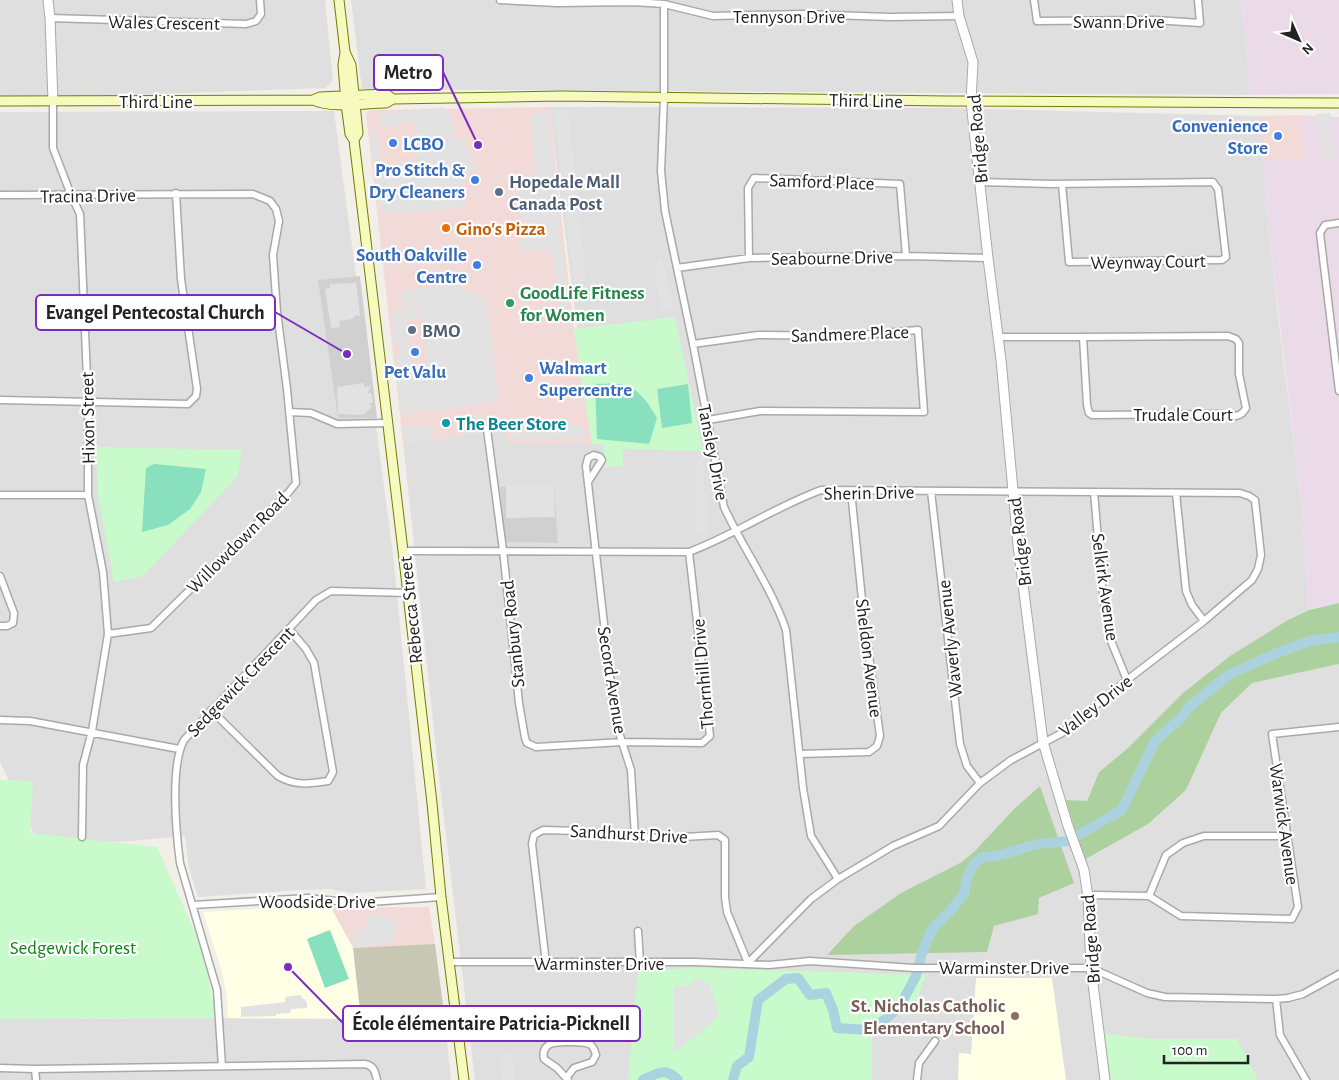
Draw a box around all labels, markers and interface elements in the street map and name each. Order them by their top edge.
street label: Tennyson Drive [733,8,845,27]
street label: Wales Crescent [108,13,220,34]
street label: Swann Drive [1073,13,1165,32]
north arrow [1274,15,1324,65]
text: N [1299,40,1316,57]
callout: Metro [374,55,443,90]
text: Metro [384,63,432,83]
street label: Third Line [829,91,903,112]
street label: Third Line [119,93,193,112]
street label: Bridge Road [965,93,992,184]
place label: Convenience Store [1172,117,1268,158]
marker: Convenience Store [1272,130,1284,142]
place label: LCBO [403,135,444,154]
marker: LCBO [387,137,399,149]
place label: Pro Stitch & Dry Cleaners [369,161,465,202]
street label: Samford Place [769,171,875,194]
place label: Hopedale Mall Canada Post [509,173,620,214]
marker: Pro Stitch & Dry Cleaners [469,174,481,186]
street label: Tracina Drive [40,186,136,207]
marker: Hopedale Mall Canada Post [493,186,505,198]
place label: Gino's Pizza [456,220,546,239]
marker: Gino's Pizza [440,222,452,234]
place label: South Oakville Centre [356,246,467,287]
street label: Seabourne Drive [771,248,893,269]
street label: Weynway Court [1090,252,1206,273]
marker: South Oakville Centre [471,259,483,271]
place label: GoodLife Fitness for Women [520,284,645,325]
callout: Evangel Pentecostal Church [36,295,275,330]
marker: GoodLife Fitness for Women [504,297,516,309]
text: Evangel Pentecostal Church [45,303,265,323]
place label: BMO [422,322,460,341]
street label: Sandmere Place [791,323,909,346]
marker: BMO [406,324,418,336]
marker: Pet Valu [409,346,421,358]
place label: Walmart Supercentre [539,359,632,400]
place label: Pet Valu [384,363,446,382]
street label: Hixon Street [78,372,99,464]
marker: Walmart Supercentre [523,372,535,384]
street label: Tansley Drive [694,403,731,502]
street label: Trudale Court [1133,406,1233,425]
place label: The Beer Store [456,415,567,434]
marker: The Beer Store [440,417,452,429]
street label: Sherin Drive [824,483,914,504]
street label: Willowdown Road [184,489,293,598]
street label: Bridge Road [1006,496,1035,587]
street label: Selkirk Avenue [1088,532,1121,642]
street label: Rebecca Street [396,555,427,665]
street label: Stanbury Road [498,579,529,689]
street label: Waverly Avenue [935,579,966,699]
street label: Sheldon Avenue [852,598,885,719]
street label: Thornhill Drive [689,618,718,730]
street label: Sedgewick Crescent [184,623,298,741]
street label: Secord Avenue [594,625,629,735]
street label: Valley Drive [1056,672,1136,741]
street label: Warwick Avenue [1266,762,1301,886]
street label: Sandhurst Drive [569,822,688,847]
street label: Woodside Drive [258,893,376,912]
street label: Bridge Road [1079,893,1104,984]
park label: Sedgewick Forest [10,939,136,958]
street label: Warminster Drive [534,955,664,974]
street label: Warminster Drive [939,959,1069,978]
place label: St. Nicholas Catholic Elementary School [851,997,1006,1038]
callout: École élémentaire Patricia-Picknell [343,1006,640,1041]
text: École élémentaire Patricia-Picknell [352,1010,630,1034]
marker: St. Nicholas Catholic Elementary School [1009,1010,1021,1022]
scale bar [1164,1032,1248,1064]
text: 100 m [1172,1043,1207,1058]

